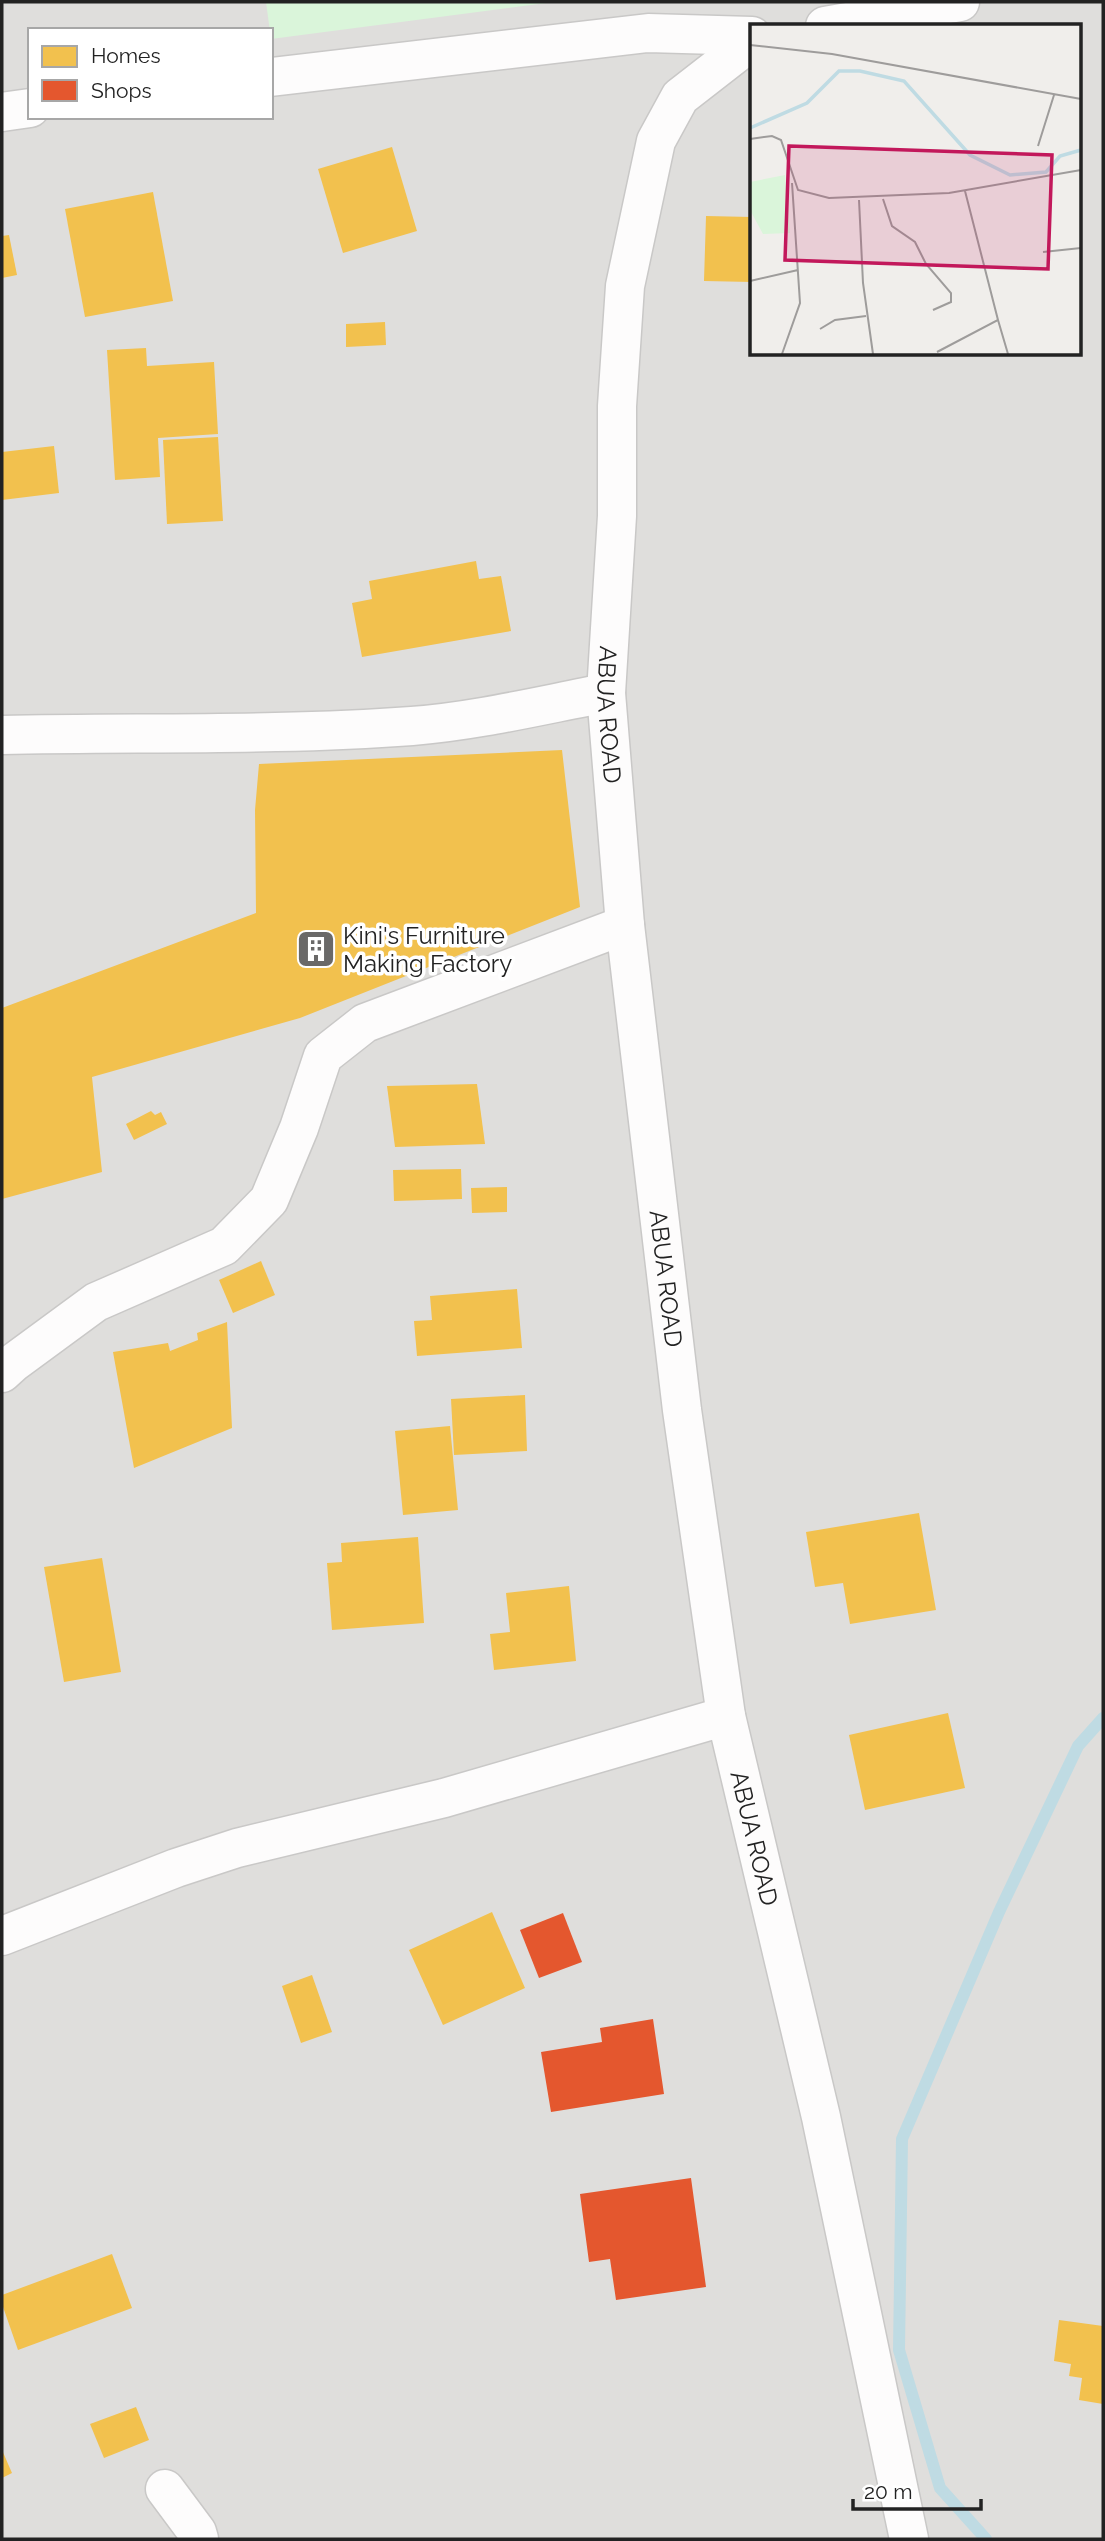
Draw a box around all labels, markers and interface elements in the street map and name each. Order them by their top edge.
inset map [750,24,1080,355]
legend [28,28,273,119]
text: Homes [91,43,161,68]
text: Shops [91,78,152,103]
street label: ABUA ROAD [591,645,628,785]
place label: Kini's Furniture Making Factory [343,921,512,978]
building icon: Kini's Furniture Making Factory [295,928,337,970]
street label: ABUA ROAD [644,1208,689,1349]
street label: ABUA ROAD [725,1768,785,1909]
scale bar [853,2468,981,2512]
text: 20 m [864,2479,912,2504]

